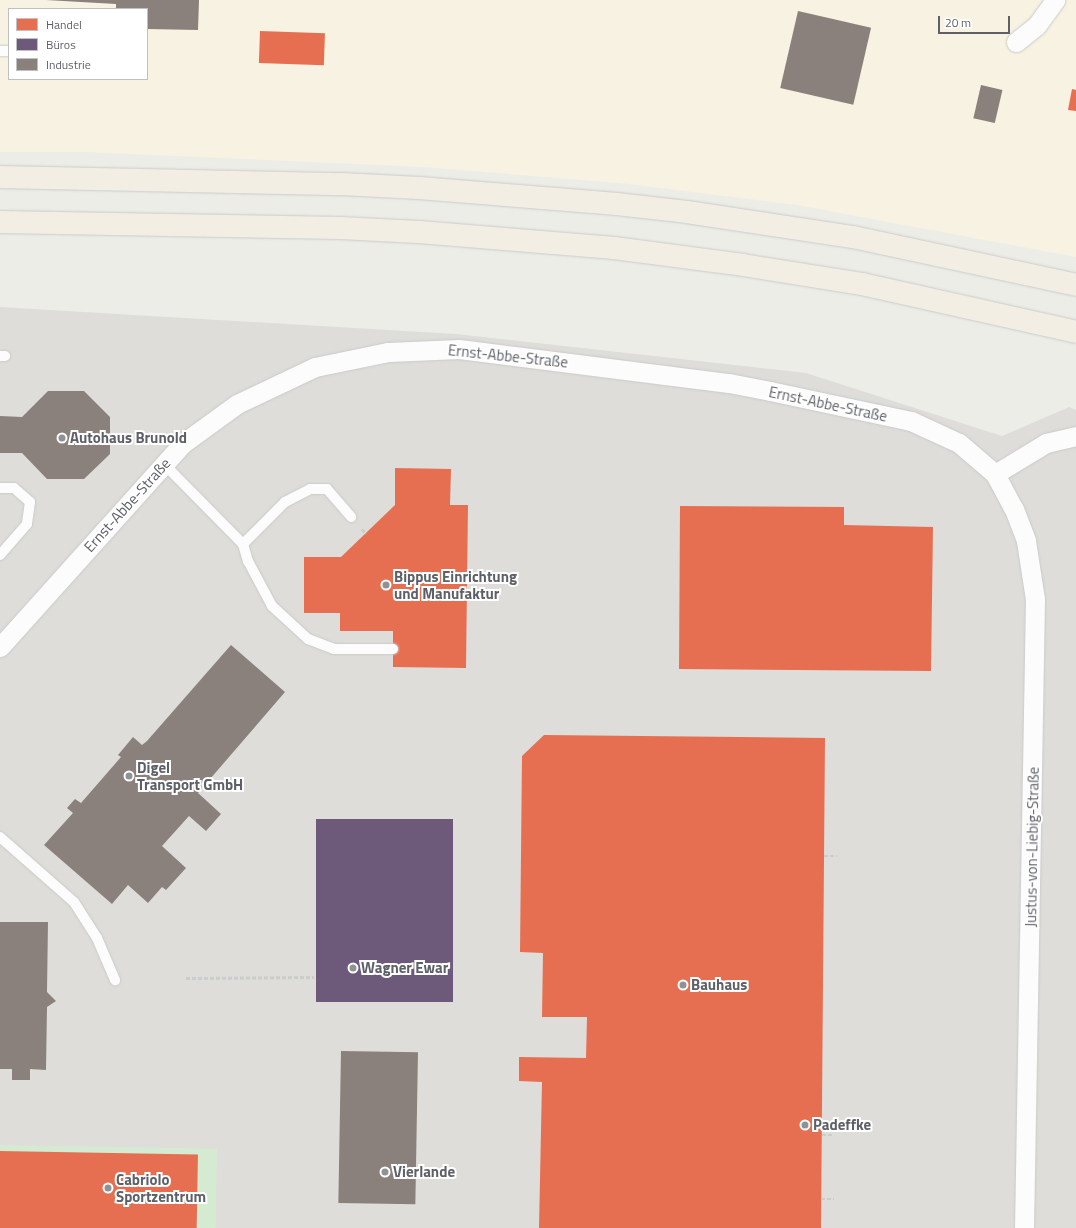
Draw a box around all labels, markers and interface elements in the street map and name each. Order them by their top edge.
legend [8,8,148,80]
scale bar [940,8,1012,34]
text: 20 m [945,13,971,32]
text: Handel [46,15,82,34]
text: Büros [46,35,76,54]
text: Industrie [46,55,91,74]
street label: Ernst-Abbe-Straße [447,341,569,371]
street label: Ernst-Abbe-Straße [767,383,889,425]
place label: Autohaus Brunold [70,429,187,447]
marker: Autohaus Brunold [57,433,67,443]
street label: Ernst-Abbe-Straße [80,454,174,556]
place label: Bippus Einrichtung und Manufaktur [394,567,517,602]
marker: Bippus Einrichtung und Manufaktur [381,580,391,590]
place label: Digel Transport GmbH [137,758,243,793]
street label: Justus-von-Liebig-Straße [1022,767,1042,927]
marker: Digel Transport GmbH [124,771,134,781]
place label: Wagner Ewar [361,959,448,977]
marker: Wagner Ewar [348,963,358,973]
place label: Bauhaus [691,976,747,994]
marker: Bauhaus [678,980,688,990]
place label: Padeffke [813,1116,871,1134]
marker: Padeffke [800,1120,810,1130]
place label: Vierlande [393,1163,455,1181]
marker: Vierlande [380,1167,390,1177]
place label: Cabriolo Sportzentrum [116,1170,206,1205]
marker: Cabriolo Sportzentrum [103,1183,113,1193]

